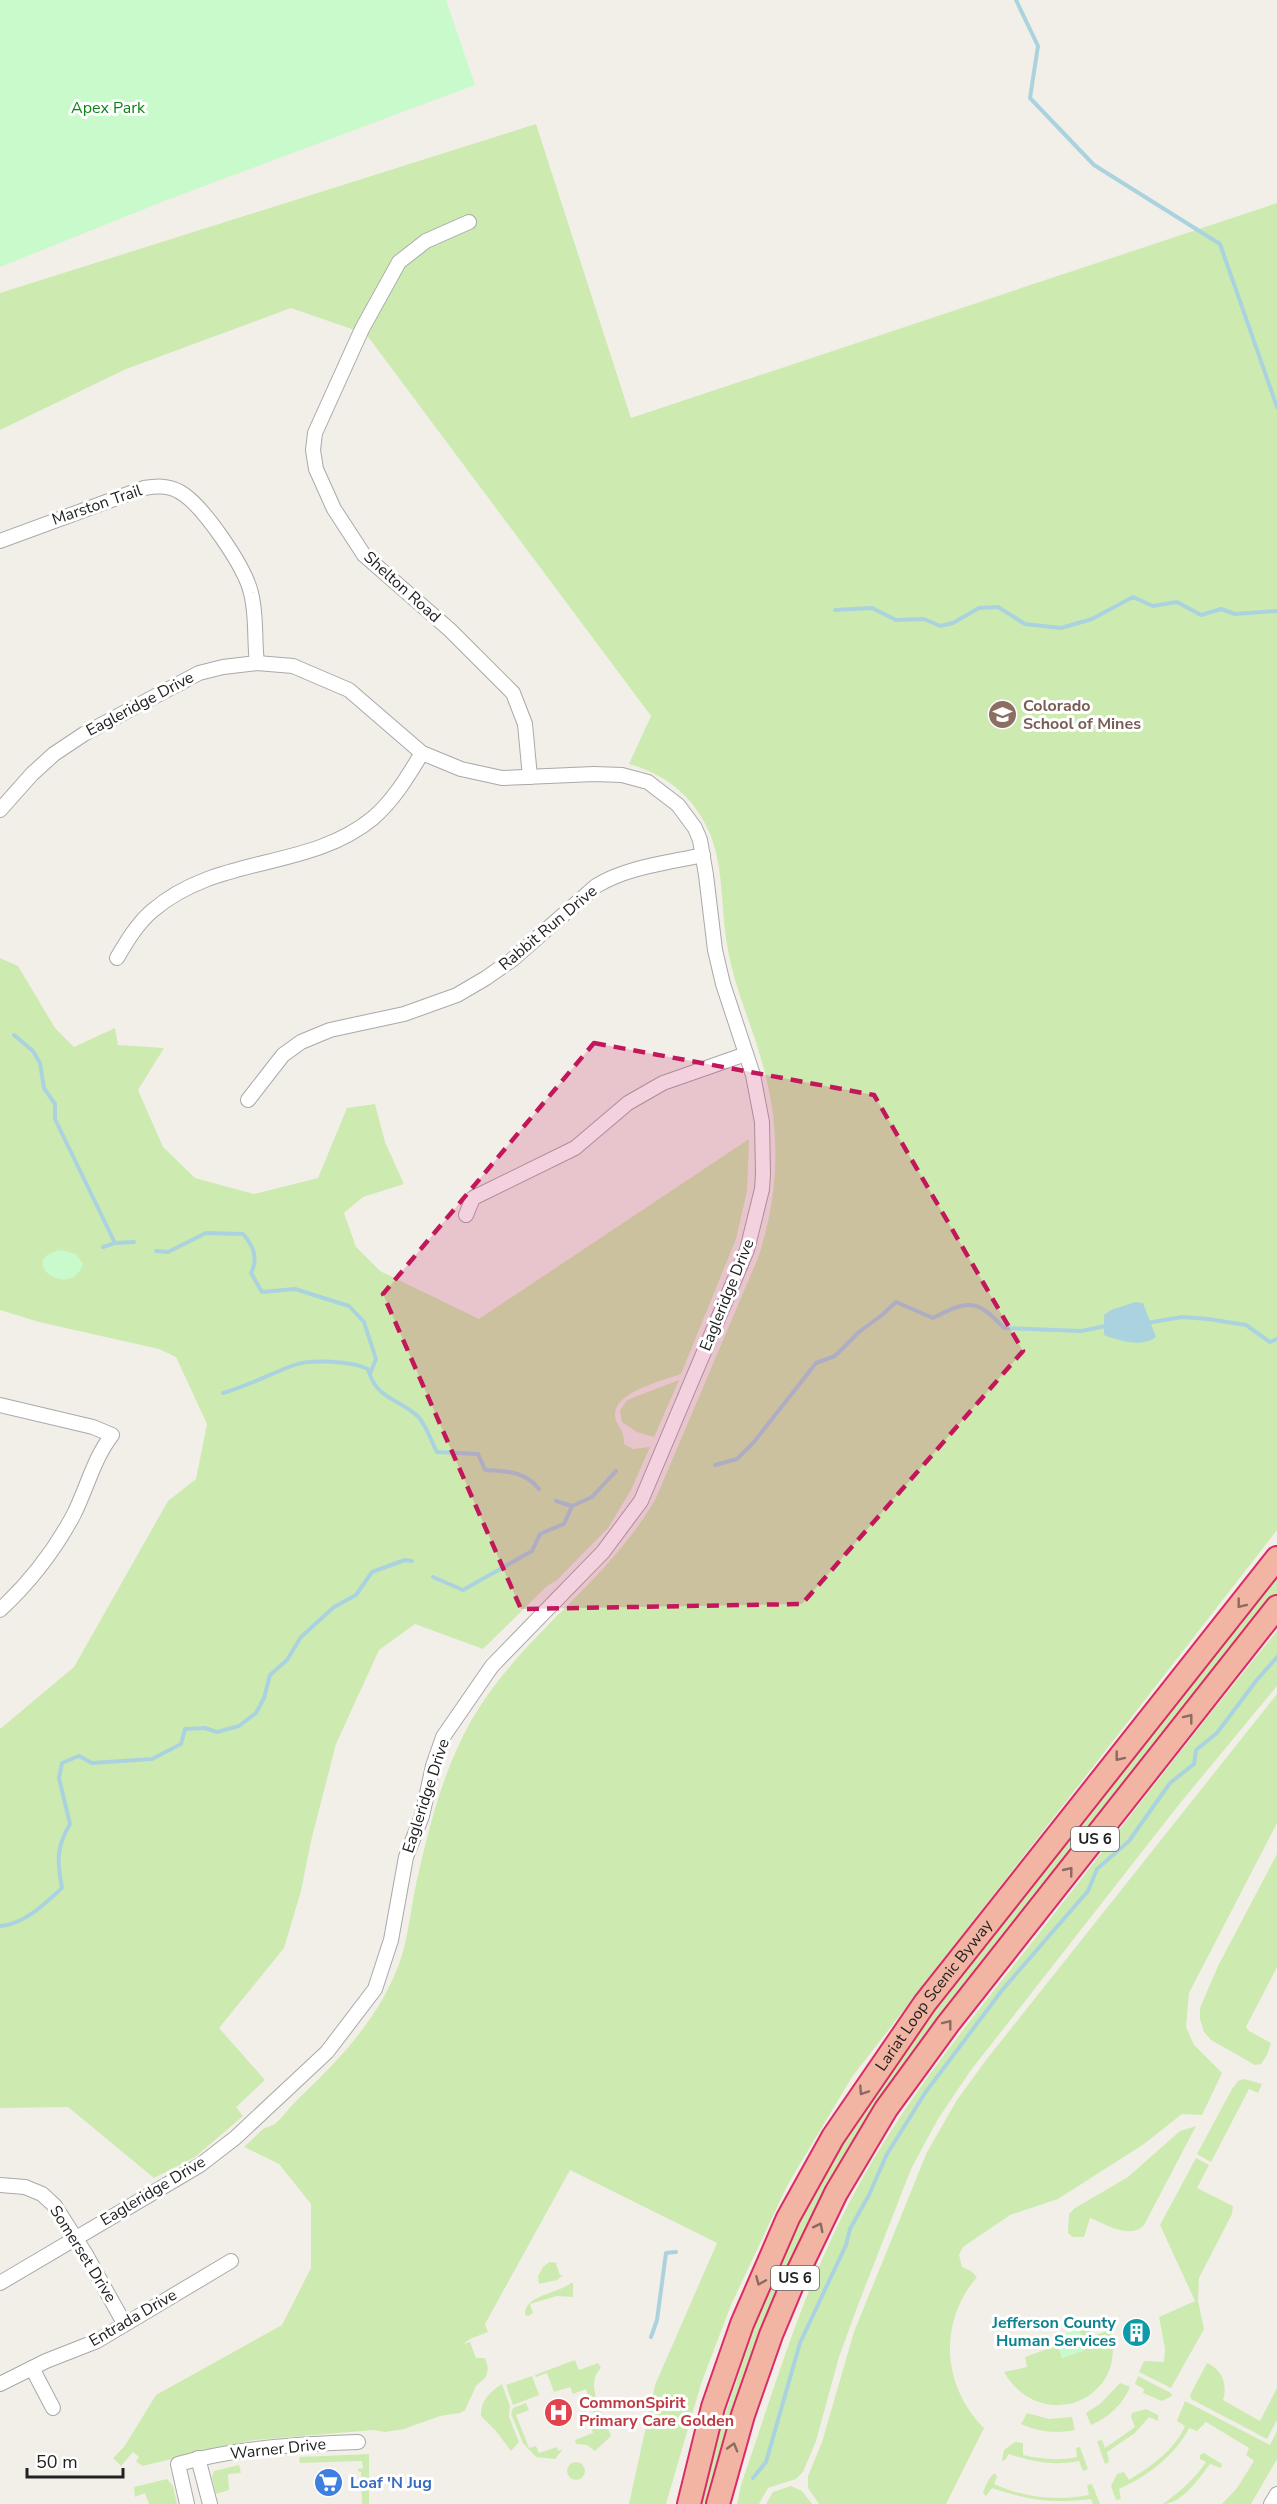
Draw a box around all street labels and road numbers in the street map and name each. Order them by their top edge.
street label: Marston Trail [49,479,145,531]
street label: Shelton Road [359,546,445,628]
street label: Eagleridge Drive [82,666,198,742]
street label: Rabbit Run Drive [494,880,602,976]
street label: Eagleridge Drive [695,1236,759,1354]
street label: Eagleridge Drive [397,1736,455,1856]
road number: US 6 [1071,1827,1119,1851]
street label: Lariat Loop Scenic Byway [870,1914,998,2076]
street label: Eagleridge Drive [96,2151,210,2231]
street label: Somerset Drive [44,2201,122,2307]
road number: US 6 [771,2266,819,2290]
street label: Entrada Drive [85,2284,181,2352]
street label: Warner Drive [229,2433,327,2465]

